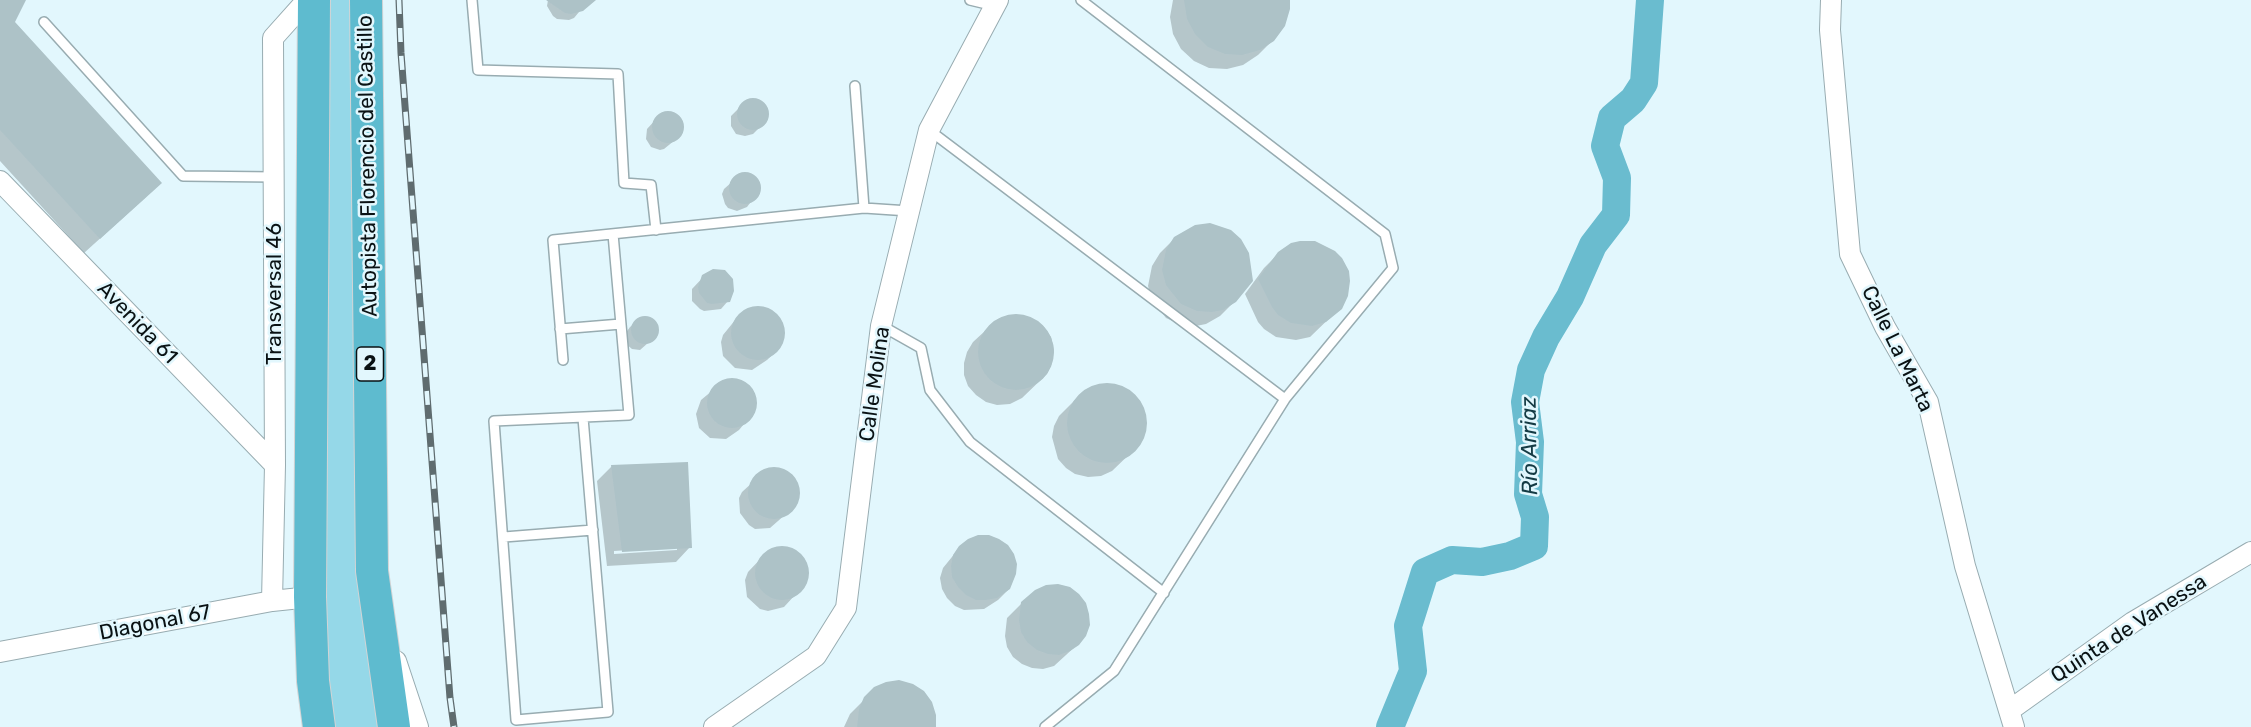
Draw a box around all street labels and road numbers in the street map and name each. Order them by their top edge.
street label: Autopista Florencio del Castillo [353,15,383,317]
street label: Transversal 46 [262,223,288,365]
street label: Avenida 61 [92,277,182,369]
street label: Calle La Marta [1856,282,1938,416]
street label: Calle Molina [854,325,896,443]
road number: 2 [356,347,384,381]
street label: Quinta de Vanessa [2046,569,2212,689]
street label: Diagonal 67 [97,600,213,646]

